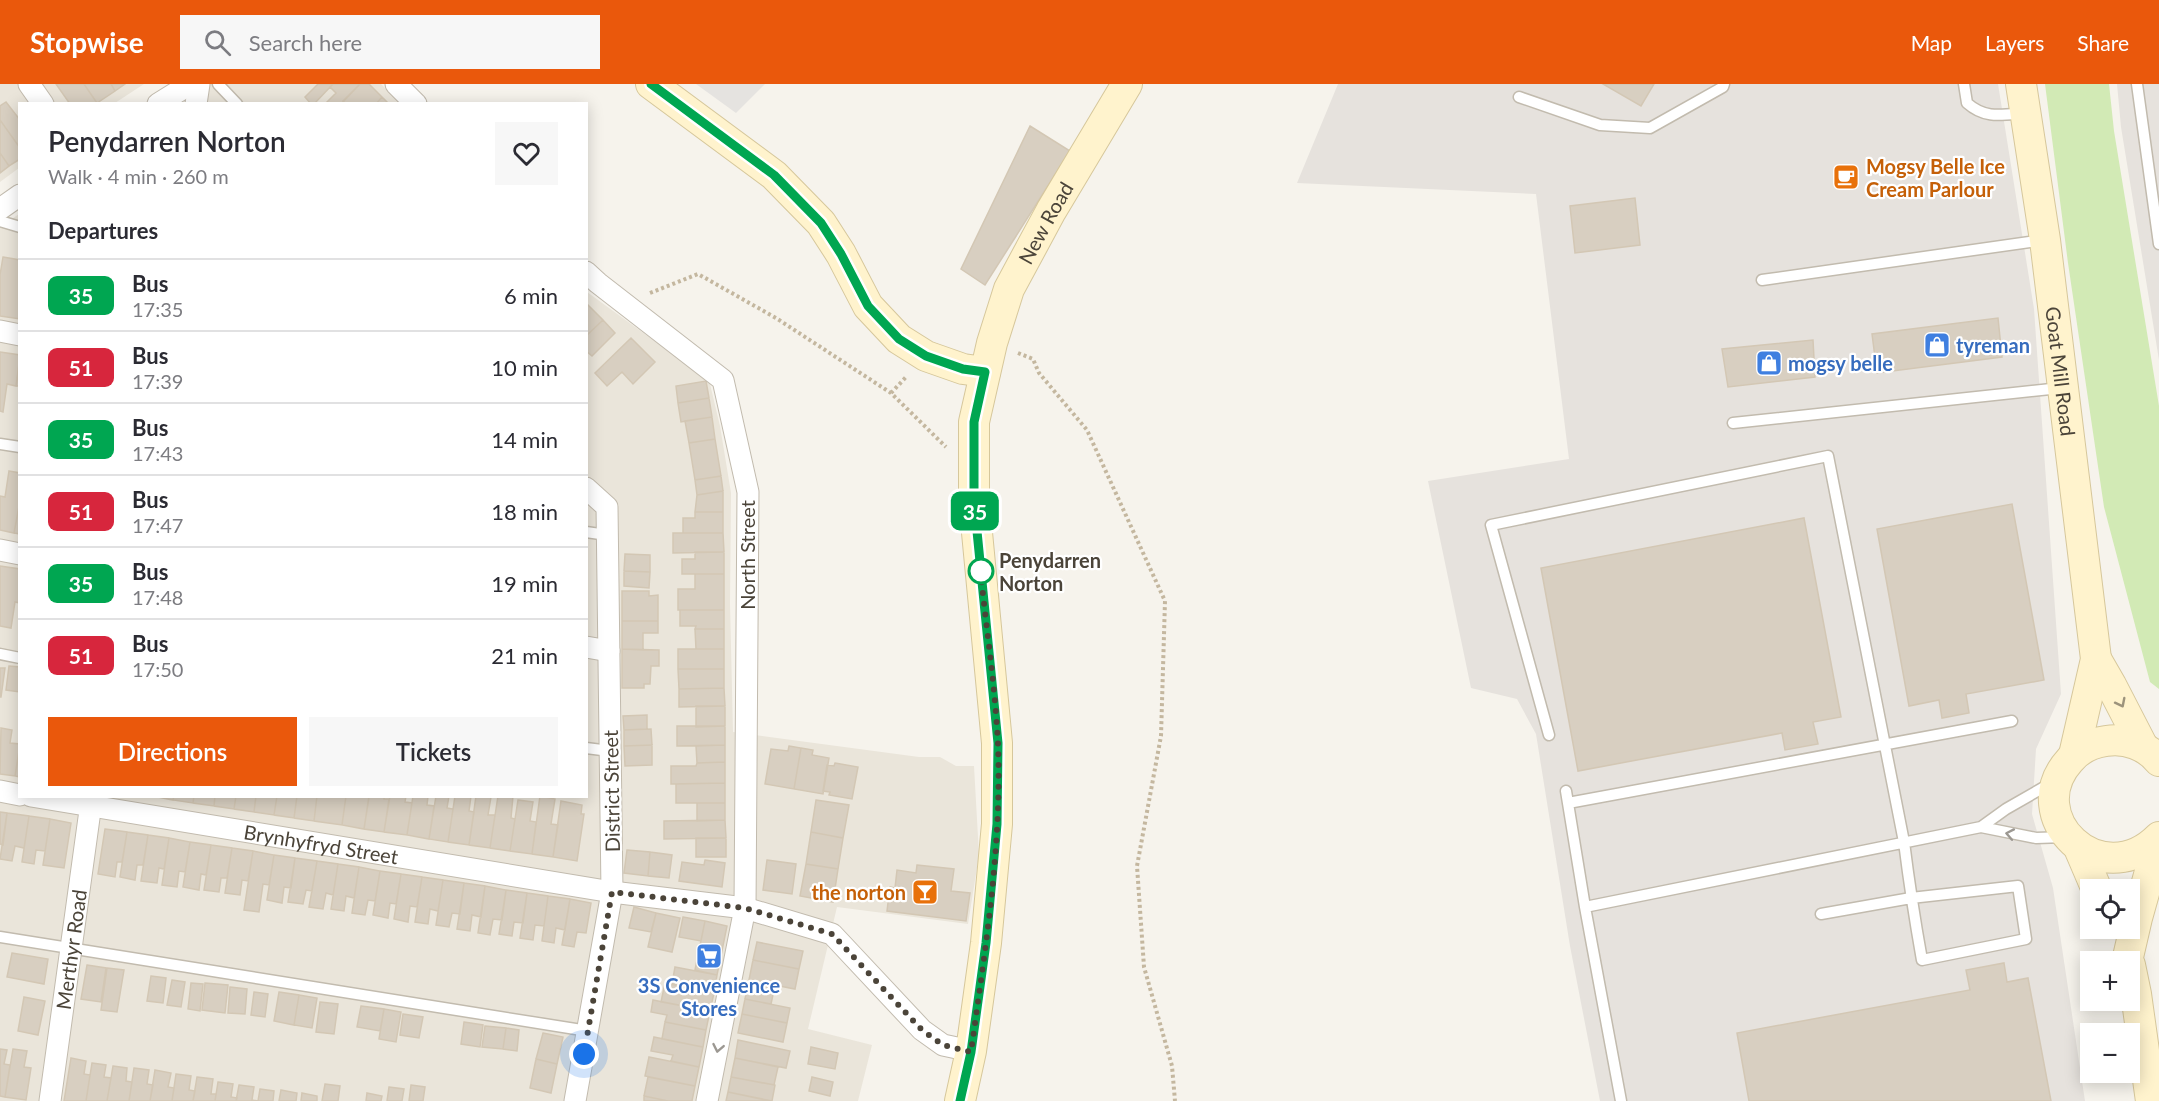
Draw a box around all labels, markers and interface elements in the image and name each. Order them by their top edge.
search box [180,15,600,69]
text: Stopwise [30,25,144,59]
icon: search [201,26,234,59]
text: Search here [249,29,362,56]
text: Map [1911,30,1952,55]
text: Layers [1985,30,2044,55]
text: Share [2077,30,2129,55]
button: heart [495,122,558,185]
text: Penydarren Norton [48,124,286,158]
place label: Mogsy Belle Ice Cream Parlour [1866,154,2005,201]
cafe icon: Mogsy Belle Ice Cream Parlour [1831,162,1861,192]
text: Walk · 4 min · 260 m [48,164,229,188]
street label: New Road [1013,177,1078,268]
text: Departures [48,217,158,244]
text: Bus [132,270,168,297]
text: 6 min [504,282,558,309]
text: 35 [69,283,93,308]
text: 17:35 [132,297,183,321]
street label: Goat Mill Road [2041,305,2081,437]
shop icon: tyreman [1922,330,1952,360]
place label: tyreman [1956,333,2030,357]
text: Bus [132,342,168,369]
shop icon: mogsy belle [1754,348,1784,378]
place label: mogsy belle [1788,351,1893,375]
text: 10 min [491,354,558,381]
text: 51 [69,355,93,380]
text: 17:39 [132,369,183,393]
text: Bus [132,414,168,441]
text: 14 min [491,426,558,453]
text: 35 [69,427,93,452]
text: 17:43 [132,441,183,465]
text: Bus [132,486,168,513]
line badge: 35 [948,492,1002,530]
text: 18 min [491,498,558,525]
text: 51 [69,499,93,524]
text: 35 [963,499,987,524]
street label: North Street [735,500,759,610]
text: 17:47 [132,513,183,537]
place label: Penydarren Norton [999,548,1101,595]
text: Bus [132,558,168,585]
marker: Penydarren Norton [968,558,994,584]
text: 19 min [491,570,558,597]
text: 35 [69,571,93,596]
text: 17:48 [132,585,183,609]
text: Bus [132,630,168,657]
text: 21 min [491,642,558,669]
text: 51 [69,643,93,668]
text: 17:50 [132,657,183,681]
one-way arrow [2113,696,2125,707]
button: Directions [48,717,297,786]
button: Tickets [309,717,558,786]
street label: District Street [598,730,624,852]
street label: Brynhyfryd Street [242,819,400,868]
one-way arrow [2005,828,2015,841]
bar icon: the norton [910,877,940,907]
map controls [2080,879,2140,1083]
button: locate [2080,879,2140,939]
place label: the norton [811,880,906,904]
street label: Merthyr Road [51,888,91,1011]
supermarket icon: 3S Convenience Stores [694,941,724,971]
button: + [2080,951,2140,1011]
place label: 3S Convenience Stores [638,973,781,1020]
button: − [2080,1023,2140,1083]
your location [569,1039,599,1069]
one-way arrow [712,1042,725,1052]

